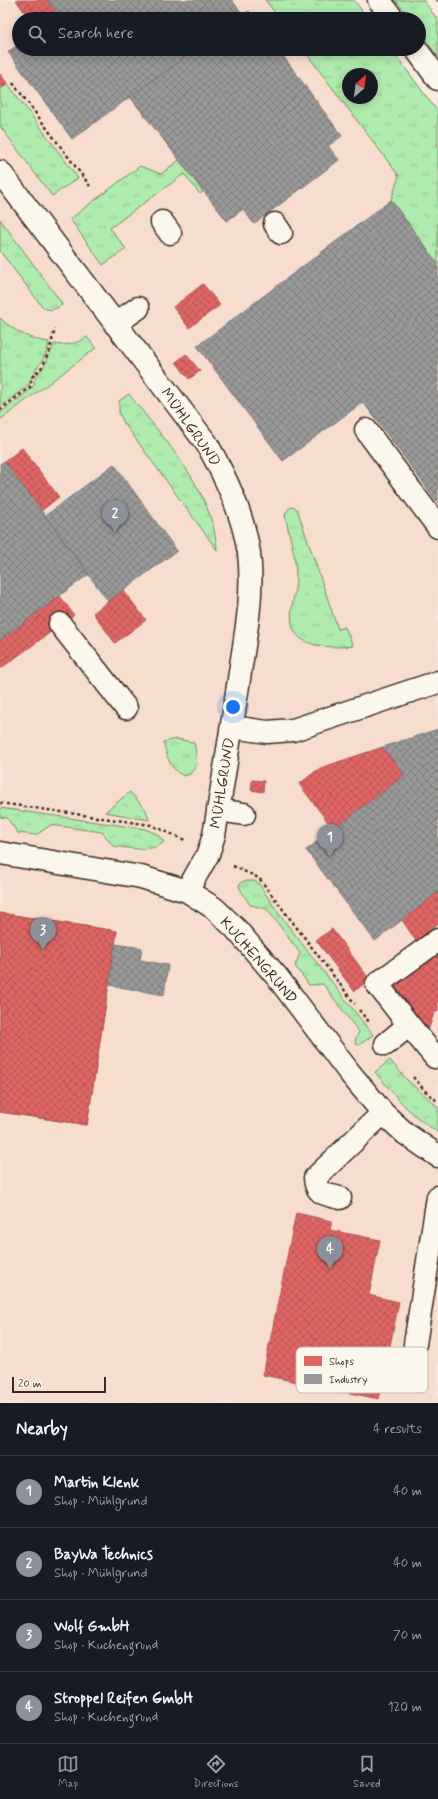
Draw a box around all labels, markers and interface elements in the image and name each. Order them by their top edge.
search box [12,12,426,56]
icon: search [26,23,48,45]
text: Search here [58,24,134,44]
north arrow [342,68,378,104]
street label: MÜHLGRUND [156,384,225,471]
pin: 2 [102,500,128,533]
your location [223,697,243,717]
street label: MÜHLGRUND [206,736,240,830]
pin: 1 [317,824,343,857]
street label: KUCHENGRUND [215,913,301,1008]
pin: 3 [30,917,56,950]
pin: 4 [317,1236,343,1269]
legend [296,1347,428,1393]
text: Shops [329,1355,354,1369]
text: Industry [329,1373,368,1387]
scale bar [12,1375,106,1394]
text: 20 m [18,1377,41,1391]
text: Nearby [16,1418,68,1440]
text: 4 results [373,1421,422,1438]
text: Martin Klenk [54,1473,139,1493]
text: 1 [26,1483,32,1500]
text: 40 m [393,1483,422,1500]
text: Shop · Mühlgrund [54,1493,147,1510]
text: BayWa Technics [54,1545,153,1565]
text: 2 [26,1555,32,1572]
text: 40 m [393,1555,422,1572]
text: Shop · Mühlgrund [54,1565,147,1582]
text: Wolf GmbH [54,1617,130,1637]
text: 3 [26,1627,32,1644]
text: 70 m [393,1627,422,1644]
text: Shop · Kuchengrund [54,1637,158,1654]
text: Stroppel Reifen GmbH [54,1689,193,1709]
text: 4 [25,1699,33,1716]
text: 120 m [388,1699,422,1716]
text: Shop · Kuchengrund [54,1709,158,1726]
tab: Map [57,1753,79,1791]
tab: Directions [193,1753,239,1791]
tab: Saved [353,1753,381,1791]

